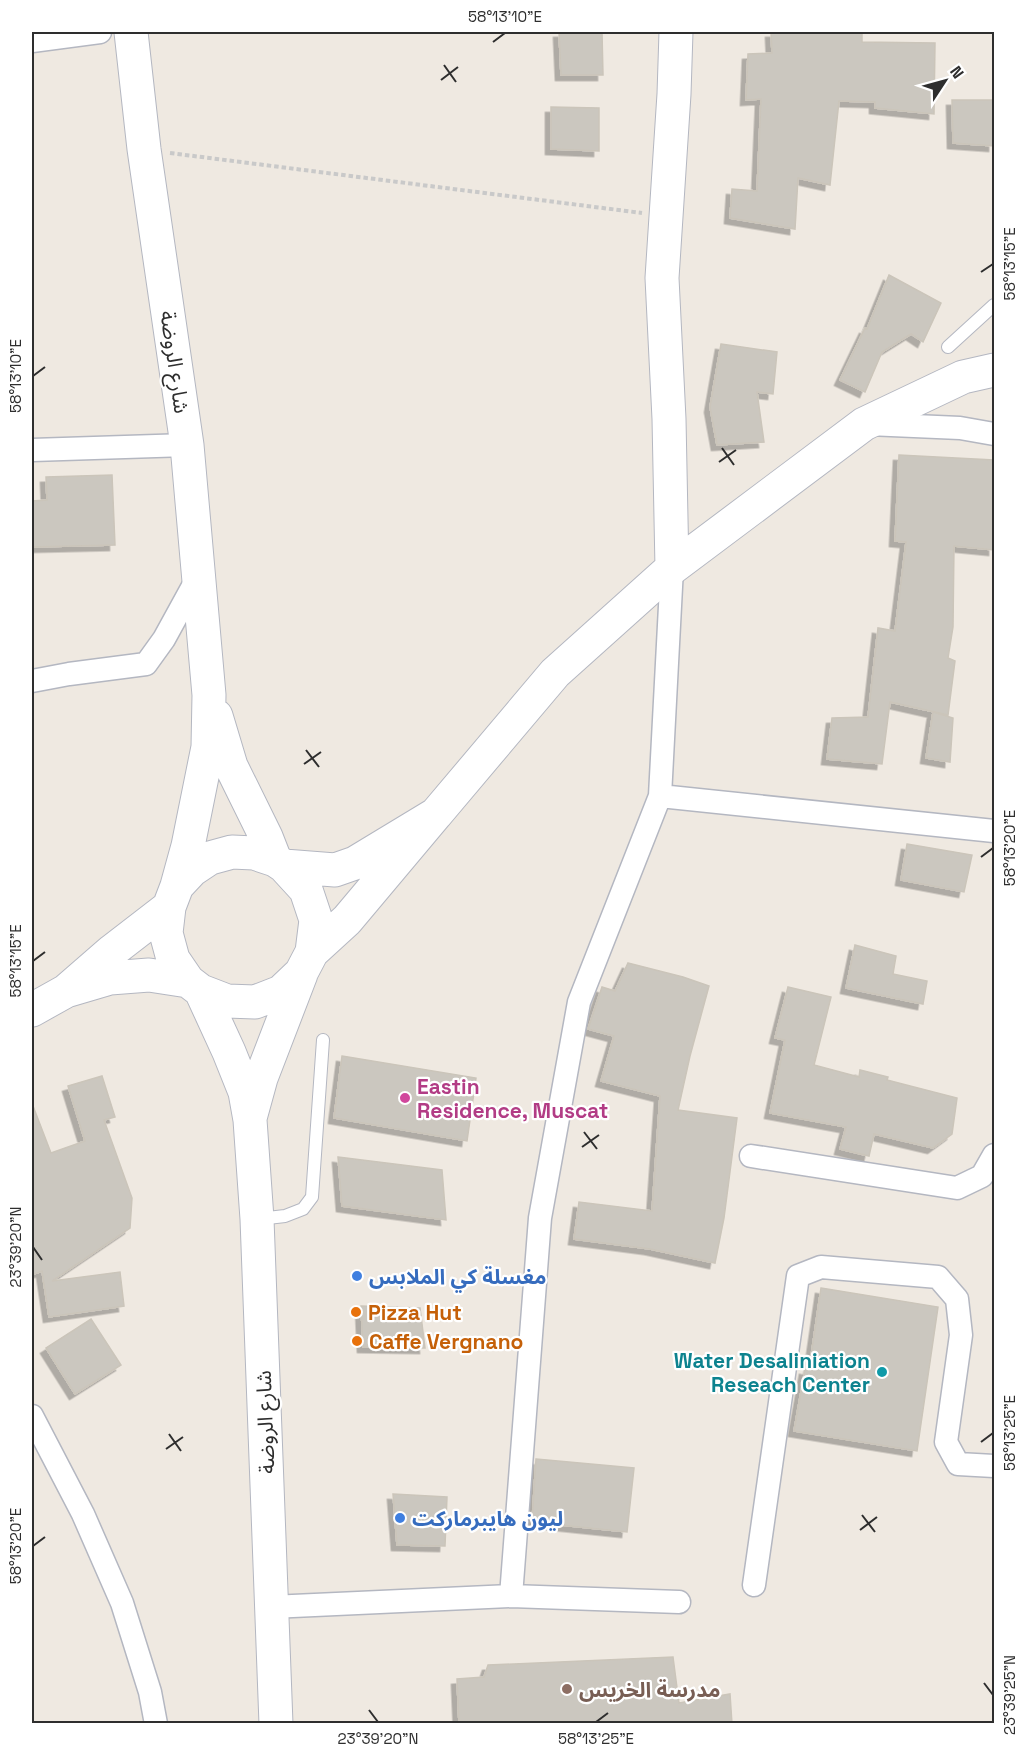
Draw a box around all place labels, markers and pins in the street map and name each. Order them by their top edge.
place label: Eastin Residence, Muscat [417,1073,608,1124]
marker: Eastin Residence, Muscat [398,1091,412,1105]
place label: مغسلة كي الملابس [369,1263,546,1293]
marker: مغسلة كي الملابس [350,1269,364,1283]
place label: Pizza Hut [368,1299,462,1326]
marker: Pizza Hut [349,1305,363,1319]
place label: Caffe Vergnano [369,1328,523,1355]
marker: Caffe Vergnano [350,1334,364,1348]
place label: Water Desaliniation Reseach Center [674,1347,870,1398]
marker: Water Desaliniation Reseach Center [875,1365,889,1379]
place label: ليون هايبرماركت [412,1505,563,1532]
marker: ليون هايبرماركت [393,1511,407,1525]
place label: مدرسة الخريس [579,1676,720,1703]
marker: مدرسة الخريس [560,1682,574,1696]

